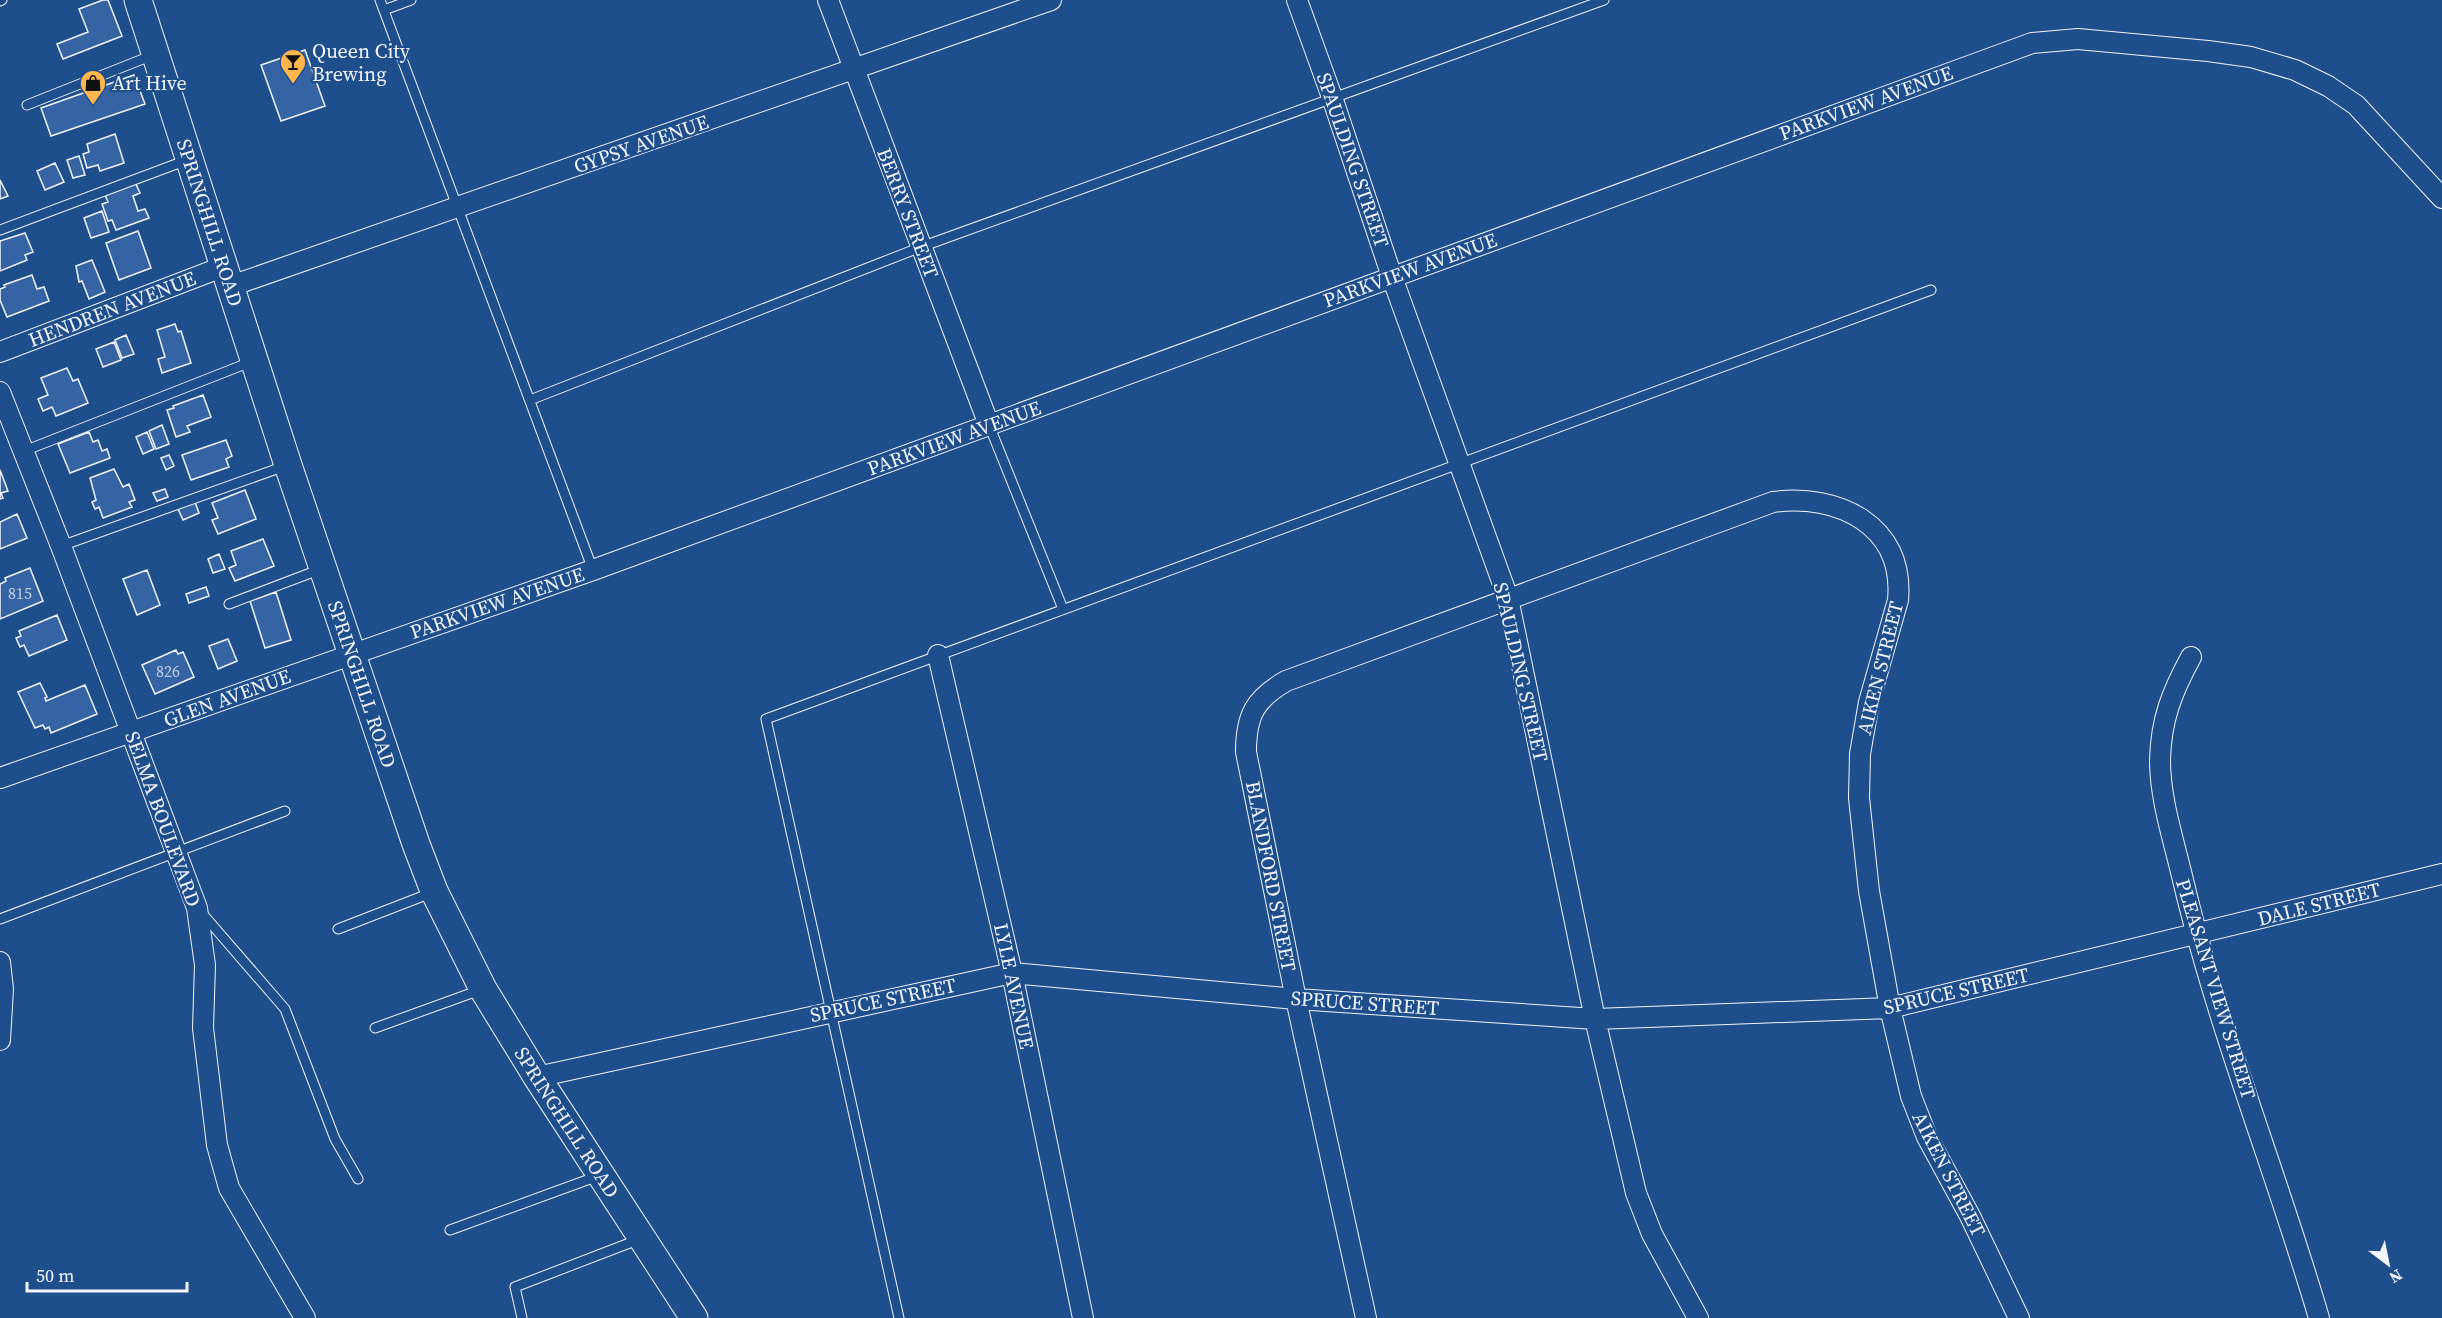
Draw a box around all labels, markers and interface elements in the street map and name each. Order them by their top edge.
place label: Queen City Brewing [312,37,411,88]
bar icon: Queen City Brewing [278,47,308,85]
street label: PARKVIEW AVENUE [1775,59,1957,147]
shop icon: Art Hive [78,68,108,106]
place label: Art Hive [112,69,187,97]
street label: SPAULDING STREET [1310,69,1396,251]
street label: GYPSY AVENUE [570,108,712,180]
street label: SPRINGHILL ROAD [170,135,250,310]
street label: BERRY STREET [870,144,946,282]
street label: PARKVIEW AVENUE [1319,226,1501,314]
street label: HENDREN AVENUE [24,264,200,354]
street label: PARKVIEW AVENUE [863,394,1045,482]
street label: PARKVIEW AVENUE [406,560,588,646]
street label: SPAULDING STREET [1487,580,1555,764]
house number: 815 [8,582,32,604]
street label: SPRINGHILL ROAD [321,597,403,771]
street label: AIKEN STREET [1850,598,1910,738]
house number: 826 [156,660,180,682]
street label: GLEN AVENUE [159,662,295,734]
street label: SELMA BOULEVARD [118,727,208,911]
street label: BLANDFORD STREET [1239,778,1303,974]
street label: PLEASANT VIEW STREET [2169,875,2263,1103]
street label: DALE STREET [2255,875,2383,933]
street label: LYLE AVENUE [987,921,1041,1051]
street label: SPRUCE STREET [1880,961,2032,1021]
street label: SPRUCE STREET [807,971,959,1029]
street label: SPRUCE STREET [1290,984,1440,1022]
street label: SPRINGHILL ROAD [508,1042,626,1203]
street label: AIKEN STREET [1906,1107,1992,1241]
north arrow [2358,1234,2418,1294]
scale bar [27,1255,188,1293]
text: 50 m [36,1263,74,1288]
text: N [2385,1264,2407,1289]

